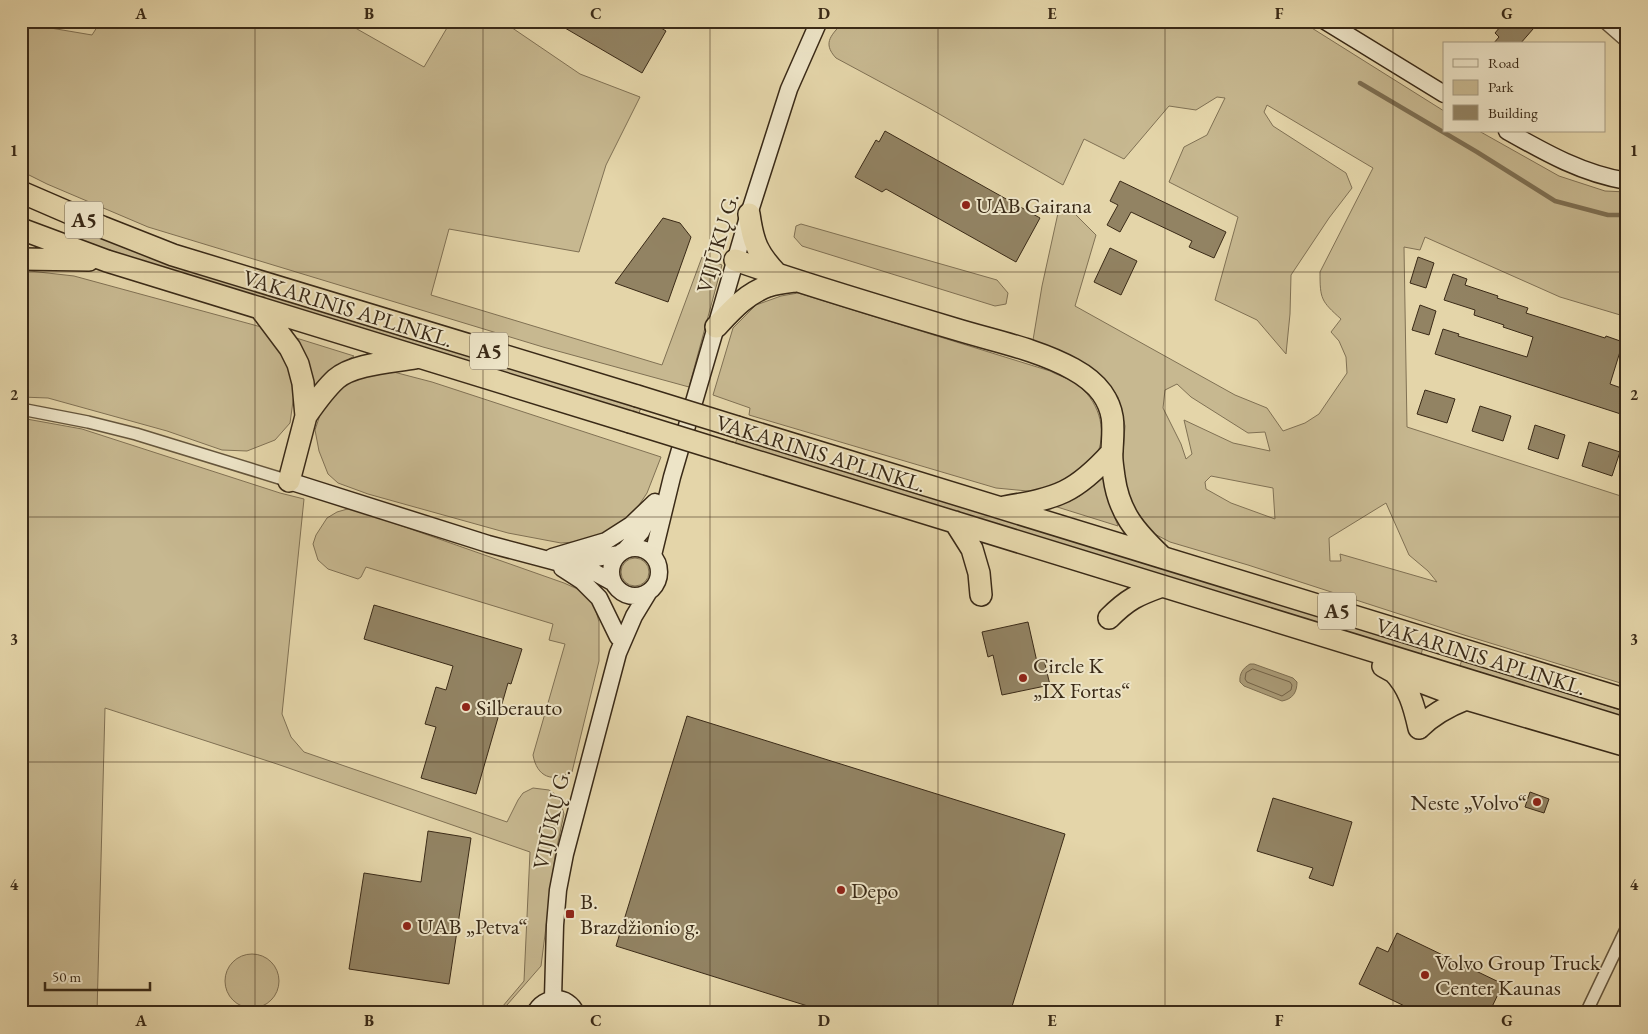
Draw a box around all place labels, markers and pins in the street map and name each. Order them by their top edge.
place label: UAB Gairana [976,191,1092,220]
marker: UAB Gairana [960,199,972,211]
place label: Circle K „IX Fortas“ [1033,651,1130,705]
marker: Circle K „IX Fortas“ [1017,672,1029,684]
place label: Silberauto [476,693,562,722]
marker: Silberauto [460,701,472,713]
place label: Neste „Volvo“ [1411,788,1527,817]
marker: Neste „Volvo“ [1531,796,1543,808]
place label: Depo [851,876,899,905]
marker: Depo [835,884,847,896]
place label: B. Brazdžionio g. [580,887,700,941]
marker: B. Brazdžionio g. [564,908,576,920]
place label: UAB „Petva“ [417,912,528,941]
marker: UAB „Petva“ [401,920,413,932]
place label: Volvo Group Truck Center Kaunas [1435,948,1601,1002]
marker: Volvo Group Truck Center Kaunas [1419,969,1431,981]

